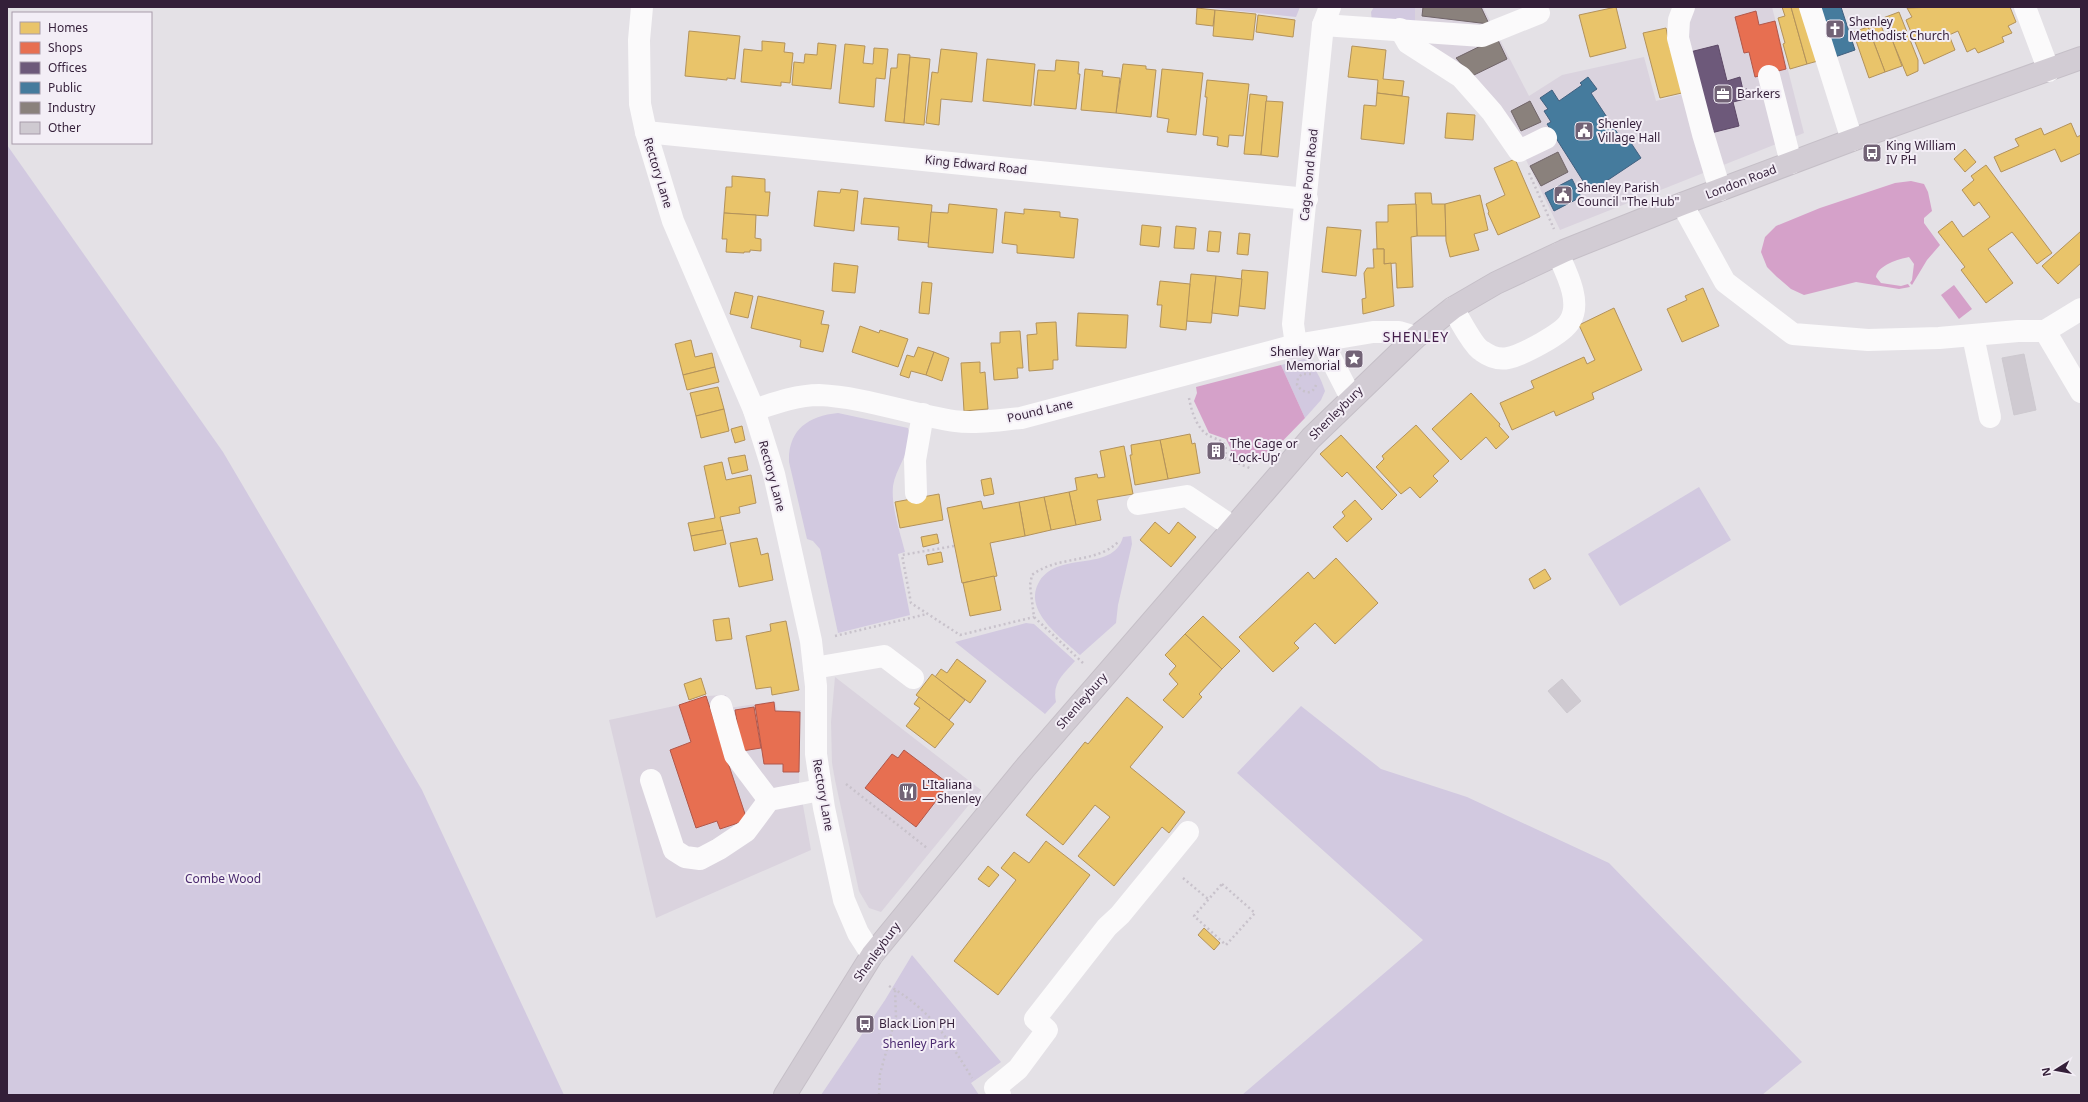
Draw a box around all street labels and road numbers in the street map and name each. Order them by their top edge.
street label: Cage Pond Road [1295,128,1322,222]
street label: Rectory Lane [640,135,677,210]
street label: King Edward Road [924,151,1028,178]
street label: London Road [1703,160,1779,203]
street label: Shenleybury [1305,381,1367,443]
street label: Pound Lane [1005,395,1075,426]
street label: Rectory Lane [755,438,790,514]
street label: Shenleybury [1052,668,1112,733]
street label: Rectory Lane [809,757,838,833]
street label: Shenleybury [849,918,905,985]

